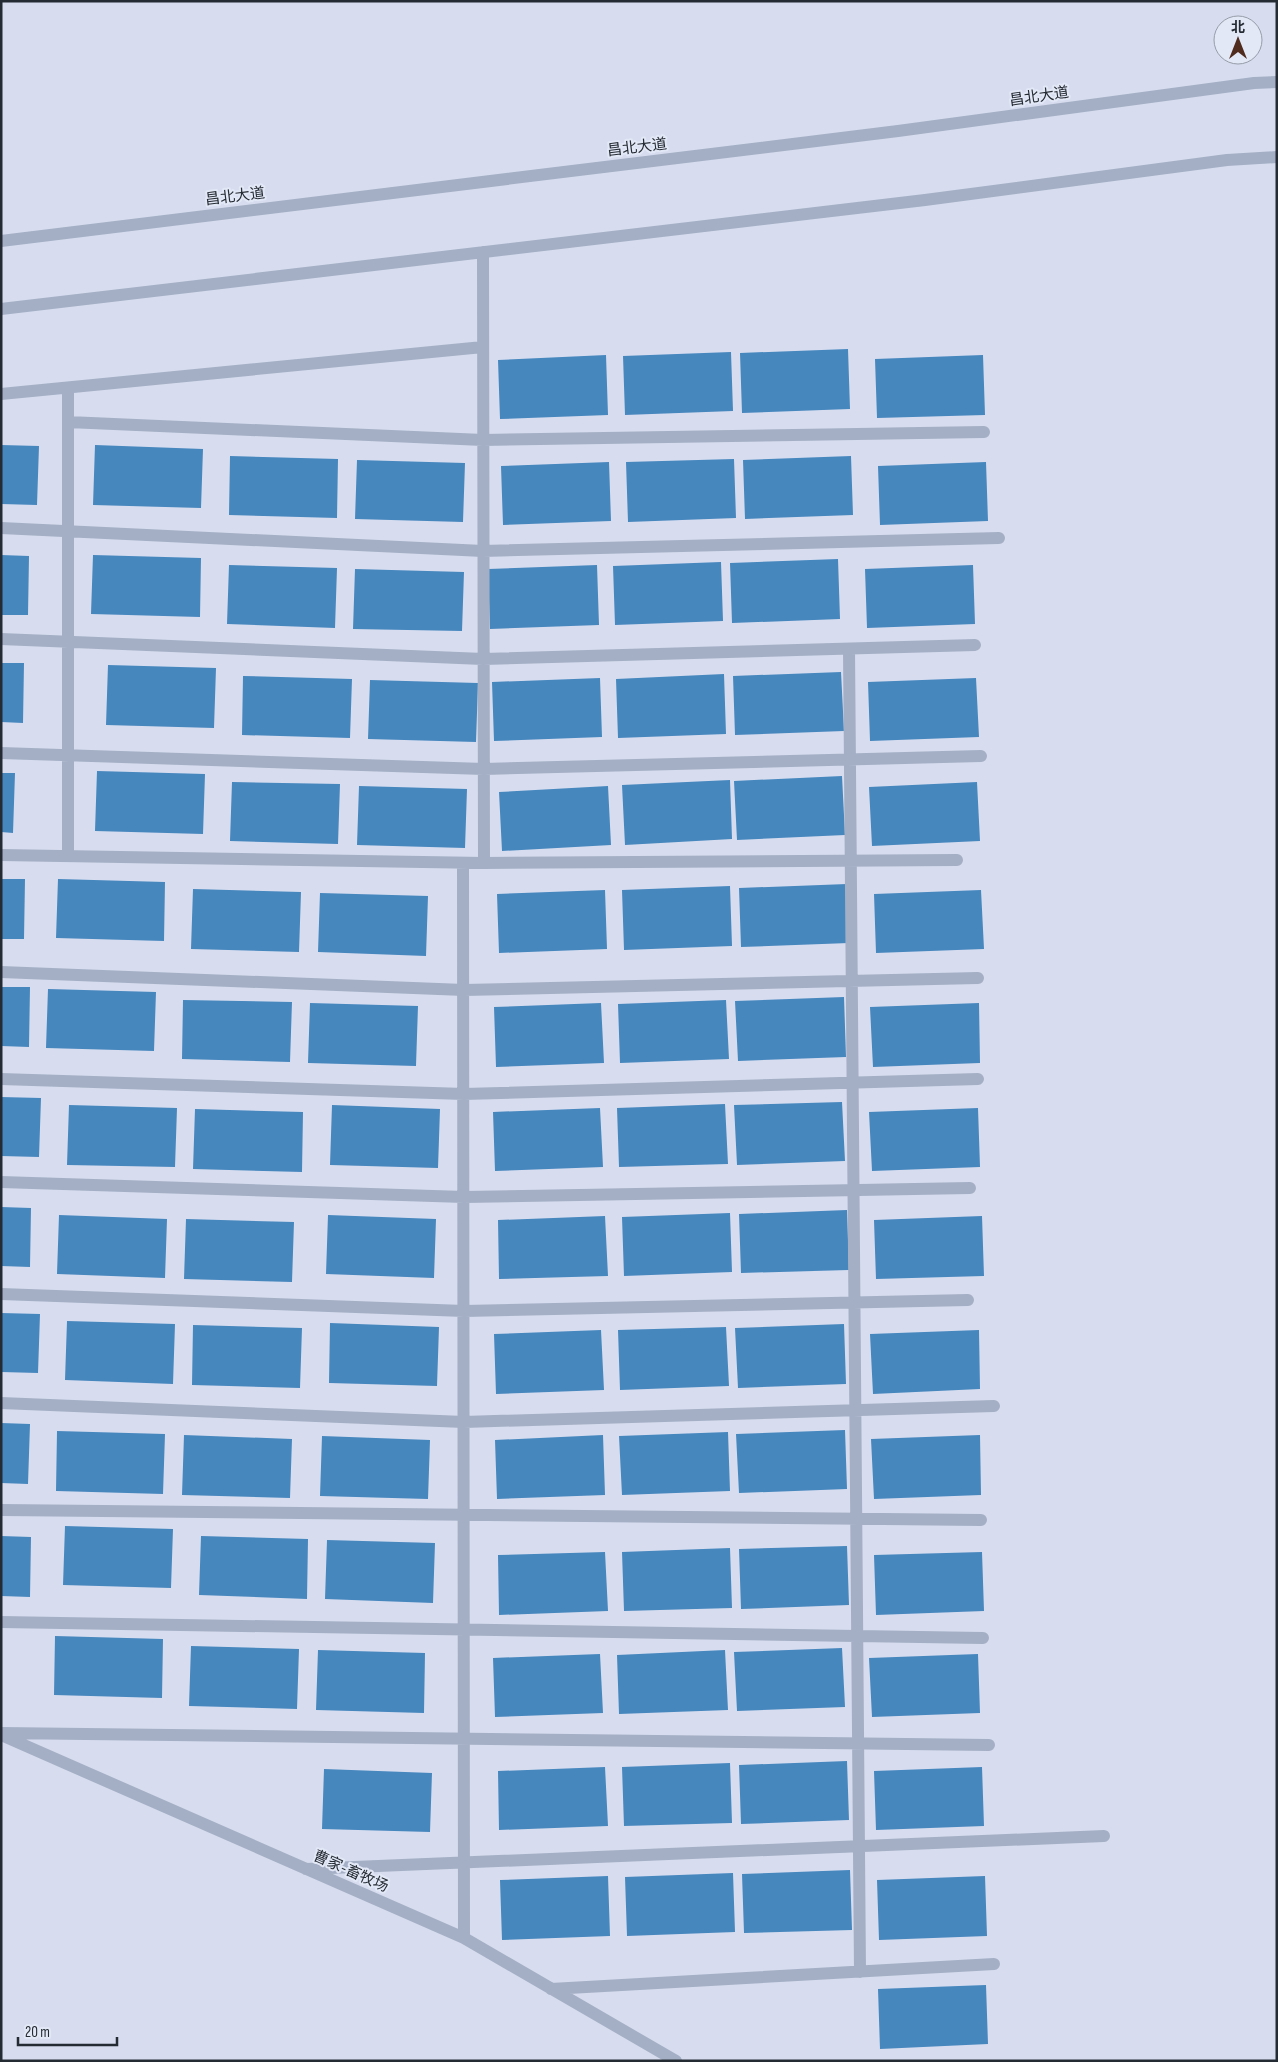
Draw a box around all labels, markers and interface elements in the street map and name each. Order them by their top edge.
north arrow [1213,15,1263,65]
text: 北 [1231,19,1245,36]
street label: 昌北大道 [1008,83,1070,110]
street label: 昌北大道 [606,134,668,161]
street label: 昌北大道 [204,183,266,210]
street label: 曹家-畜牧场 [310,1846,391,1897]
scale bar [18,2014,116,2046]
text: 20 m [25,2023,50,2042]

